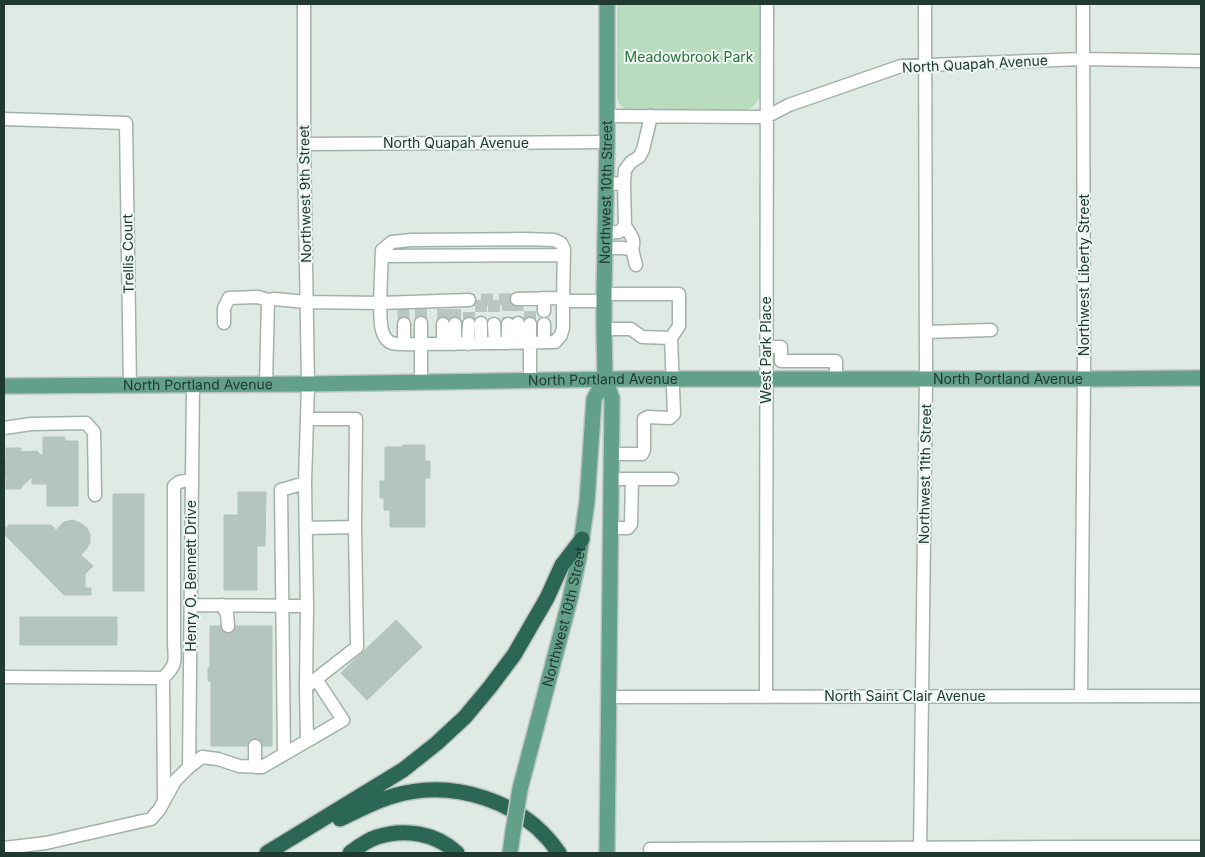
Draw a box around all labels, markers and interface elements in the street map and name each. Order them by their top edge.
park label: Meadowbrook Park [625,48,754,65]
street label: North Quapah Avenue [902,51,1048,76]
street label: Northwest 10th Street [596,120,615,264]
street label: Northwest 9th Street [295,125,314,263]
street label: North Quapah Avenue [383,134,529,151]
street label: Northwest Liberty Street [1075,193,1092,356]
street label: Trellis Court [118,213,137,294]
street label: West Park Place [757,296,774,404]
street label: North Portland Avenue [528,370,678,389]
street label: North Portland Avenue [933,370,1083,387]
street label: North Portland Avenue [123,375,273,393]
street label: Northwest 11th Street [915,403,934,544]
street label: Henry O. Bennett Drive [182,500,199,652]
street label: Northwest 10th Street [538,545,588,688]
street label: North Saint Clair Avenue [824,687,986,704]

